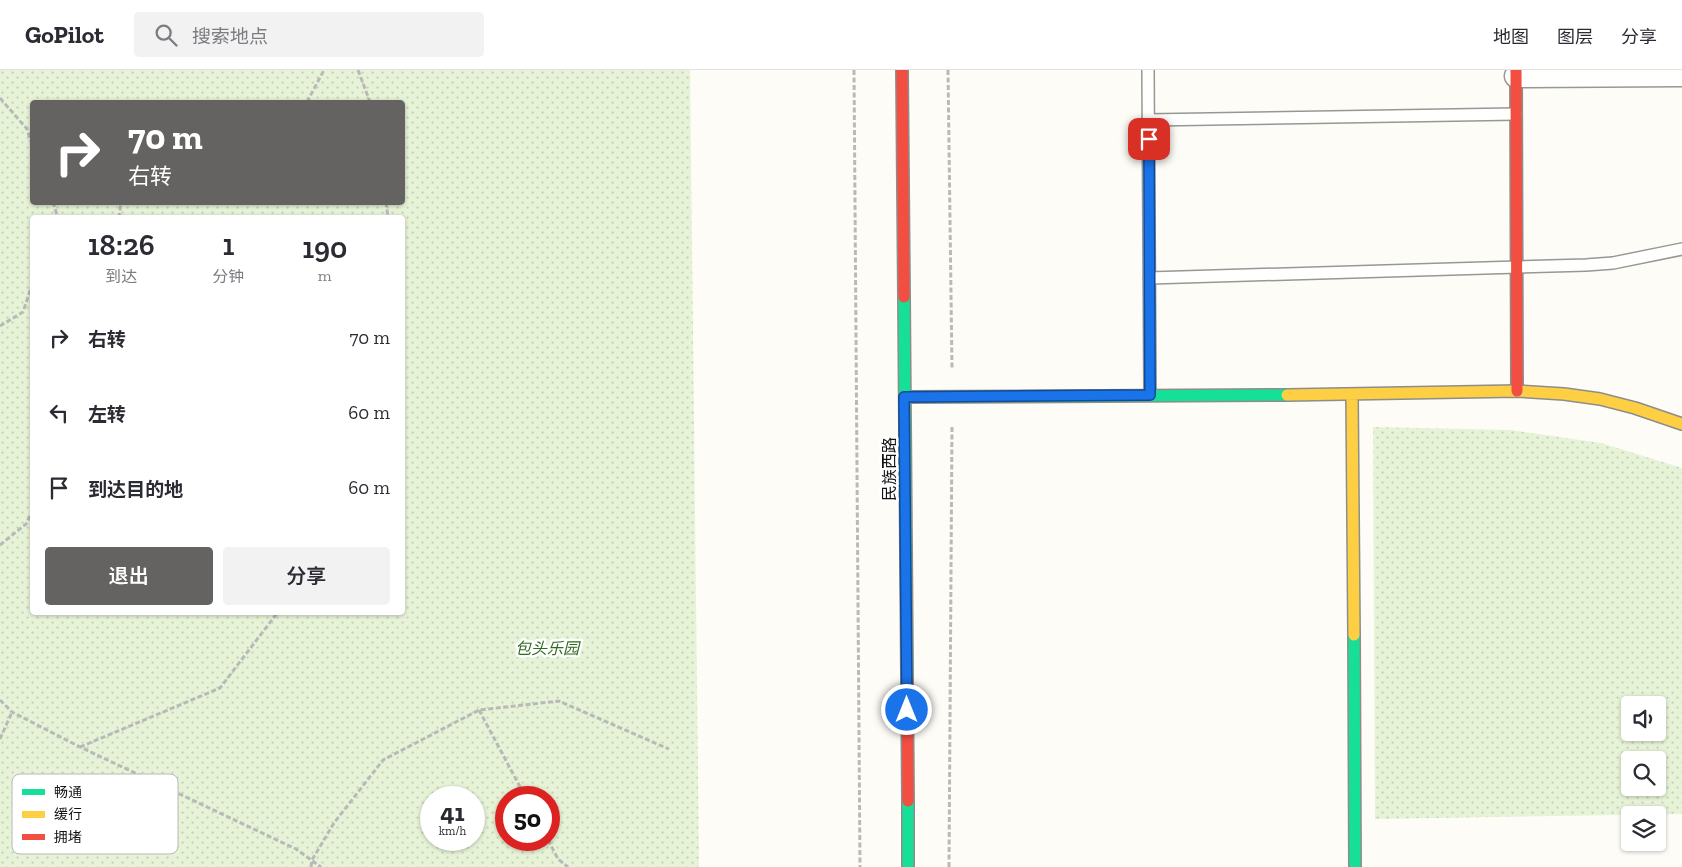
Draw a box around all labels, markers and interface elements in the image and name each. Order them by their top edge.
search box [134,12,484,57]
text: GoPilot [25,20,104,49]
icon: search [152,21,180,49]
text: 搜索地点 [192,25,268,48]
text: 地图 [1493,26,1529,48]
text: 图层 [1557,26,1593,48]
text: 分享 [1621,26,1657,48]
text: 70 m [128,116,203,158]
pin [1128,118,1170,160]
icon: right [45,120,110,185]
icon: arrive [1135,125,1163,153]
text: 右转 [128,163,172,190]
text: 18:26 [88,227,155,263]
text: 1 [223,227,234,263]
text: 190 [302,230,347,266]
text: m [318,266,332,285]
text: 到达 [105,267,137,286]
text: 分钟 [212,267,244,286]
icon: right [45,324,73,352]
text: 70 m [349,326,390,349]
text: 右转 [88,328,126,351]
icon: left [45,399,73,427]
text: 60 m [348,401,390,424]
text: 左转 [88,403,126,426]
street label: 民族西路 [880,437,899,501]
icon: arrive [45,474,73,502]
text: 60 m [348,476,390,499]
text: 到达目的地 [88,478,183,501]
button: 退出 [45,547,213,605]
button: 分享 [223,547,390,605]
park label: 包头乐园 [515,639,581,658]
position arrow [880,683,932,735]
map controls [1621,696,1666,851]
button: sound [1621,696,1666,741]
button: search [1621,751,1666,796]
legend [12,774,178,854]
text: 畅通 [54,784,82,801]
speed limit sign: 50 [495,786,560,851]
text: 41 [440,797,465,827]
text: 缓行 [54,806,82,823]
button: layers [1621,806,1666,851]
text: km/h [439,824,466,838]
text: 拥堵 [54,829,82,846]

